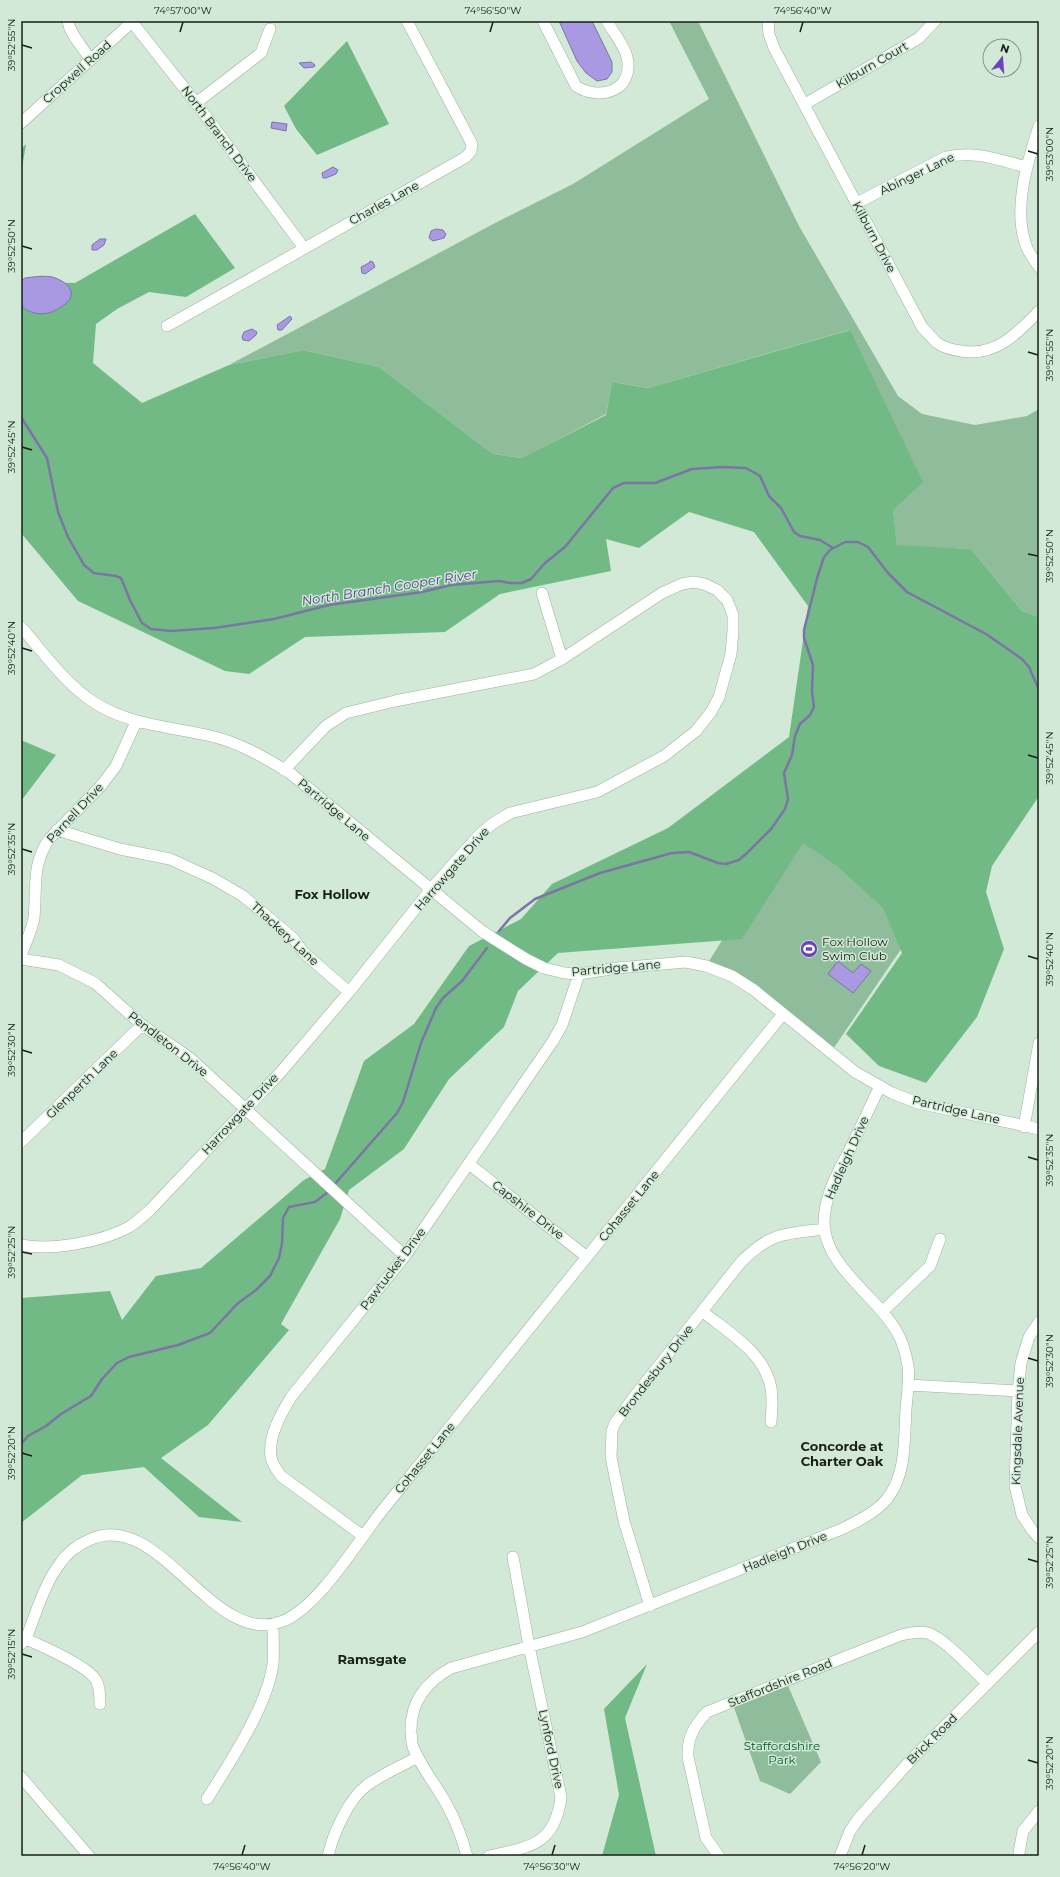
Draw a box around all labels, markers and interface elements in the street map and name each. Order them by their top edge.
text: 74°57'00"W [154,4,212,17]
text: 74°56'50"W [465,4,521,17]
text: 74°56'40"W [774,4,832,17]
text: 39°52'55"N [5,19,18,71]
street label: Cropwell Road [39,37,114,106]
street label: Kilburn Court [833,38,911,91]
north arrow [982,38,1022,78]
text: N [999,40,1011,56]
street label: North Branch Drive [178,83,260,185]
text: 39°53'00"N [1043,127,1056,181]
street label: Abinger Lane [877,149,956,198]
street label: Charles Lane [346,177,421,228]
street label: Kilburn Drive [849,199,900,275]
text: 39°52'50"N [5,219,18,273]
text: 39°52'55"N [1043,329,1056,381]
text: 39°52'45"N [5,420,18,474]
text: 39°52'50"N [1043,529,1056,583]
water label: North Branch Cooper River [300,565,478,609]
text: 39°52'40"N [5,621,18,675]
text: 39°52'45"N [1043,731,1056,785]
street label: Partridge Lane [295,775,373,844]
street label: Parnell Drive [43,780,106,846]
text: 39°52'35"N [5,823,18,875]
street label: Harrowgate Drive [411,824,492,913]
district label: Fox Hollow [294,886,370,902]
street label: Thackery Lane [248,899,322,969]
text: 39°52'40"N [1043,932,1056,986]
place label: Fox Hollow Swim Club [822,934,888,963]
sports icon: Fox Hollow Swim Club [799,939,819,959]
street label: Partridge Lane [571,956,661,979]
street label: Pendleton Drive [125,1008,211,1079]
text: 39°52'30"N [5,1023,18,1077]
street label: Glenperth Lane [43,1046,121,1122]
street label: Harrowgate Drive [198,1070,281,1157]
street label: Partridge Lane [911,1092,1001,1127]
street label: Hadleigh Drive [821,1114,872,1202]
text: 39°52'35"N [1043,1134,1056,1186]
street label: Cohasset Lane [595,1167,662,1244]
street label: Capshire Drive [489,1177,567,1242]
street label: Pawtucket Drive [357,1225,428,1313]
text: 39°52'25"N [5,1226,18,1278]
street label: Brondesbury Drive [615,1322,696,1420]
text: 39°52'30"N [1043,1334,1056,1388]
street label: Kingsdale Avenue [1008,1377,1027,1485]
street label: Cohasset Lane [391,1419,458,1496]
text: 39°52'20"N [5,1426,18,1480]
district label: Concorde at Charter Oak [801,1438,884,1469]
street label: Hadleigh Drive [740,1528,829,1575]
text: 39°52'25"N [1043,1536,1056,1588]
text: 39°52'15"N [5,1629,18,1679]
district label: Ramsgate [338,1651,406,1667]
street label: Staffordshire Road [726,1655,834,1710]
street label: Lynford Drive [536,1708,567,1790]
street label: Brick Road [903,1710,960,1767]
text: 39°52'20"N [1043,1736,1056,1790]
park label: Staffordshire Park [744,1738,820,1767]
text: 74°56'40"W [213,1860,271,1873]
text: 74°56'30"W [524,1860,580,1873]
text: 74°56'20"W [834,1860,890,1873]

